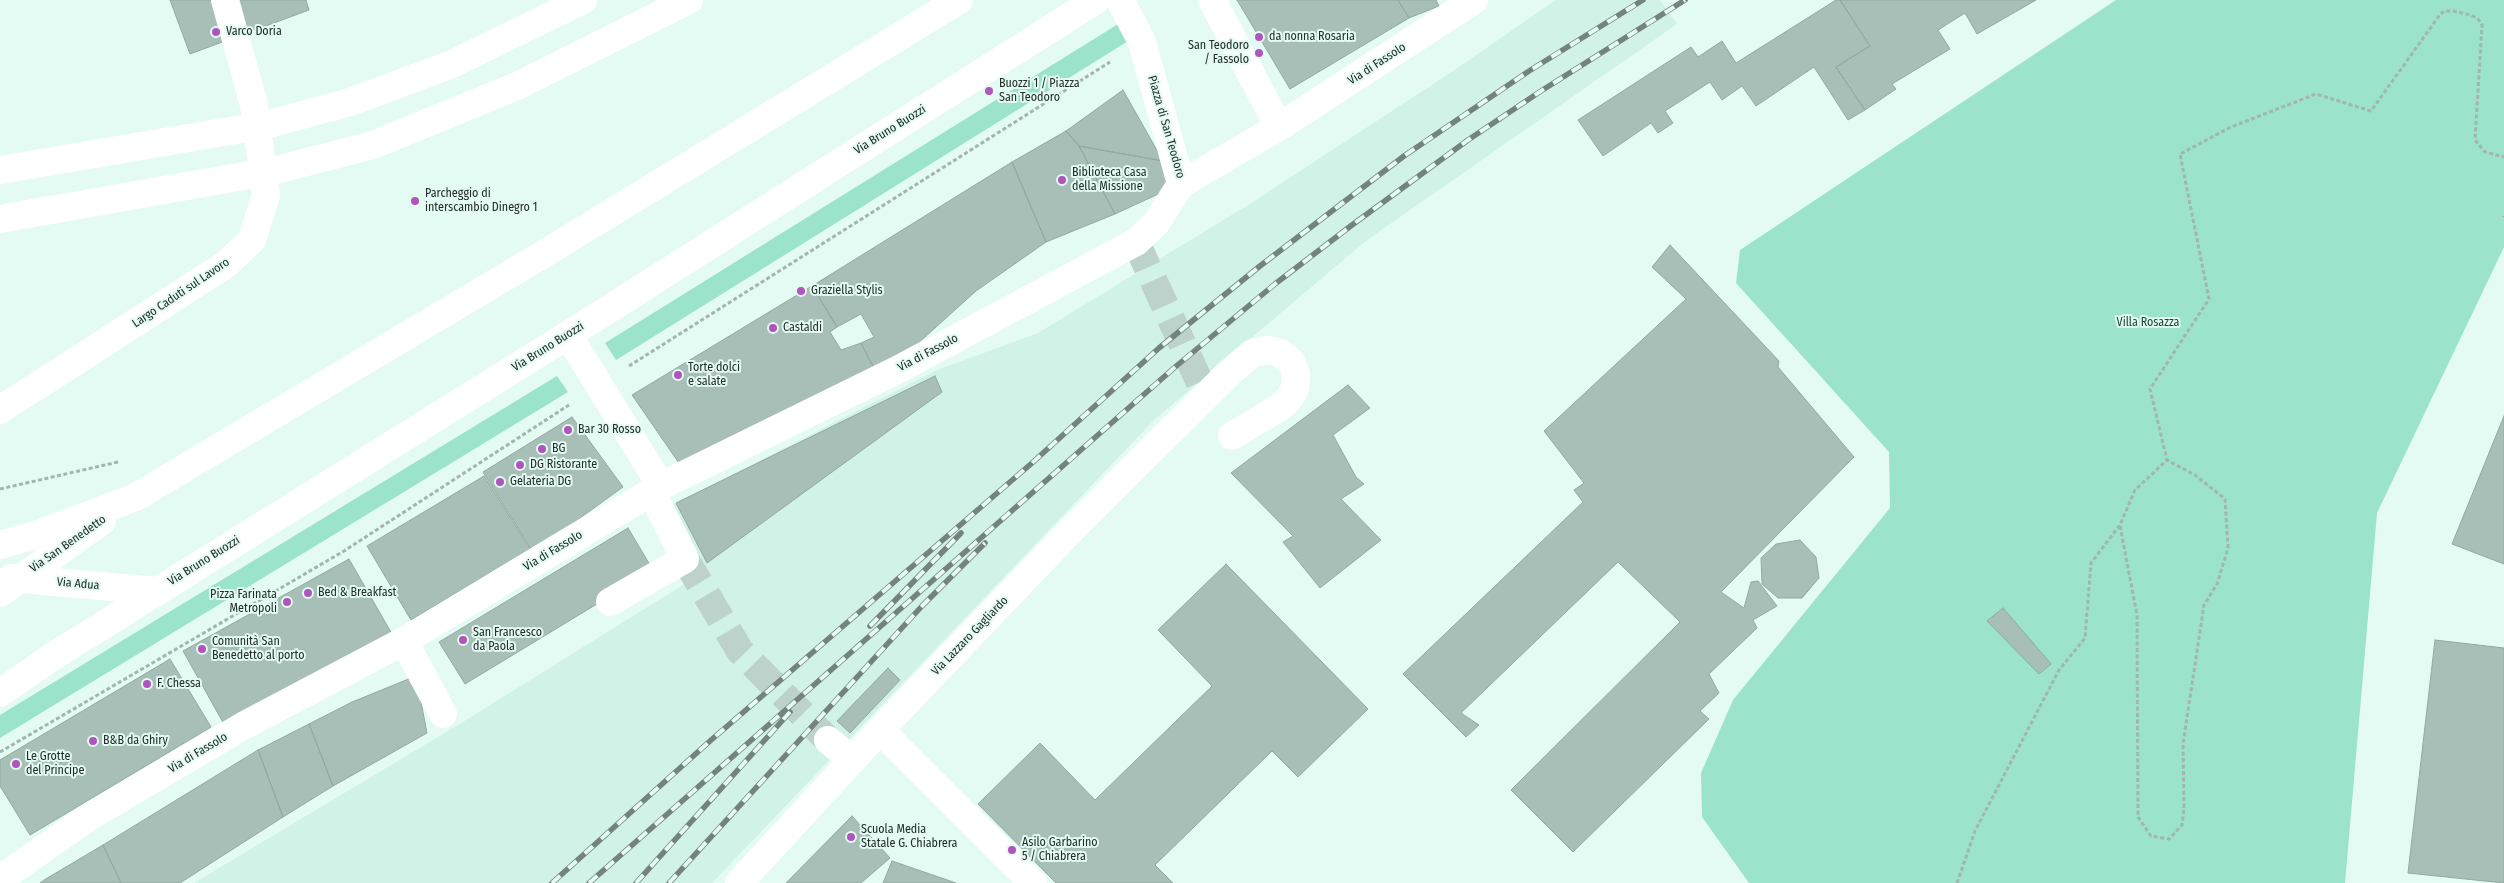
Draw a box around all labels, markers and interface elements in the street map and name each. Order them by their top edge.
place label: Varco Doria [226,25,282,39]
marker: Varco Doria [210,26,222,38]
place label: da nonna Rosaria [1269,30,1355,44]
marker: da nonna Rosaria [1253,31,1265,43]
place label: San Teodoro / Fassolo [1188,39,1249,67]
street label: Via di Fassolo [1345,40,1409,88]
marker: San Teodoro / Fassolo [1253,47,1265,59]
street label: Piazza di San Teodoro [1144,74,1188,180]
place label: Buozzi 1 / Piazza San Teodoro [999,77,1080,105]
marker: Buozzi 1 / Piazza San Teodoro [983,85,995,97]
street label: Via Bruno Buozzi [851,102,929,158]
place label: Biblioteca Casa della Missione [1072,166,1147,194]
marker: Biblioteca Casa della Missione [1056,174,1068,186]
place label: Parcheggio di interscambio Dinegro 1 [425,187,537,215]
marker: Parcheggio di interscambio Dinegro 1 [409,195,421,207]
street label: Largo Caduti sul Lavoro [130,255,232,331]
place label: Graziella Stylis [811,284,883,298]
marker: Graziella Stylis [795,285,807,297]
park label: Villa Rosazza [2117,316,2179,330]
street label: Via Bruno Buozzi [509,319,587,375]
place label: Castaldi [783,321,822,335]
marker: Castaldi [767,322,779,334]
street label: Via di Fassolo [895,331,961,375]
place label: Torte dolci e salate [688,361,740,389]
marker: Torte dolci e salate [672,369,684,381]
place label: Bar 30 Rosso [578,423,641,437]
marker: Bar 30 Rosso [562,424,574,436]
place label: BG [552,442,565,456]
marker: BG [536,443,548,455]
place label: DG Ristorante [530,458,597,472]
marker: DG Ristorante [514,459,526,471]
place label: Gelateria DG [510,475,571,489]
marker: Gelateria DG [494,476,506,488]
street label: Via San Benedetto [27,512,109,576]
street label: Via di Fassolo [521,528,585,574]
street label: Via Bruno Buozzi [165,533,243,589]
street label: Via Adua [56,575,100,593]
place label: Bed & Breakfast [318,586,397,600]
marker: Bed & Breakfast [302,587,314,599]
place label: Pizza Farinata Metropoli [210,588,277,616]
street label: Via Lazzaro Gagliardo [929,594,1011,678]
marker: Pizza Farinata Metropoli [281,596,293,608]
place label: San Francesco da Paola [473,626,542,654]
marker: San Francesco da Paola [457,634,469,646]
place label: Comunità San Benedetto al porto [212,635,305,663]
marker: Comunità San Benedetto al porto [196,643,208,655]
place label: F. Chessa [157,677,201,691]
marker: F. Chessa [141,678,153,690]
street label: Via di Fassolo [166,730,230,776]
place label: B&B da Ghiry [103,734,168,748]
marker: B&B da Ghiry [87,735,99,747]
place label: Le Grotte del Principe [26,750,84,778]
marker: Le Grotte del Principe [10,758,22,770]
place label: Scuola Media Statale G. Chiabrera [861,823,957,851]
marker: Scuola Media Statale G. Chiabrera [845,831,857,843]
place label: Asilo Garbarino 5 / Chiabrera [1022,836,1098,864]
marker: Asilo Garbarino 5 / Chiabrera [1006,844,1018,856]

